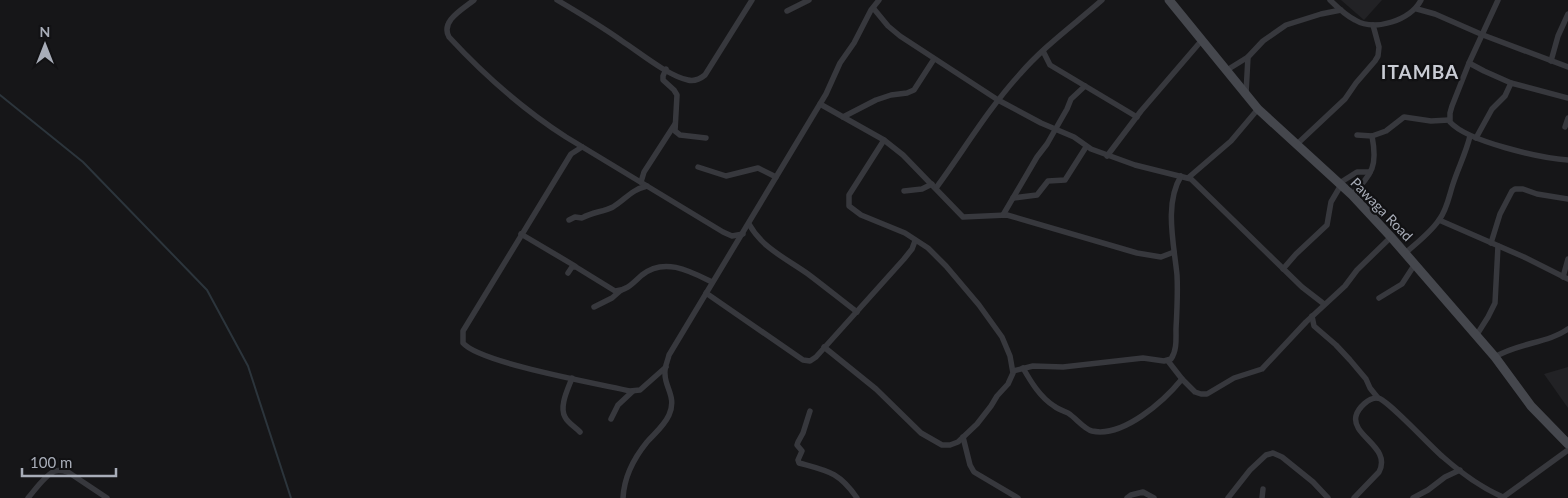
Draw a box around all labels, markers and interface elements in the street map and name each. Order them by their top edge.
north arrow [20,20,70,70]
text: N [40,23,50,40]
district label: ITAMBA [1381,60,1459,83]
street label: Pawaga Road [1347,174,1417,244]
scale bar [22,446,116,478]
text: 100 m [30,453,72,471]

